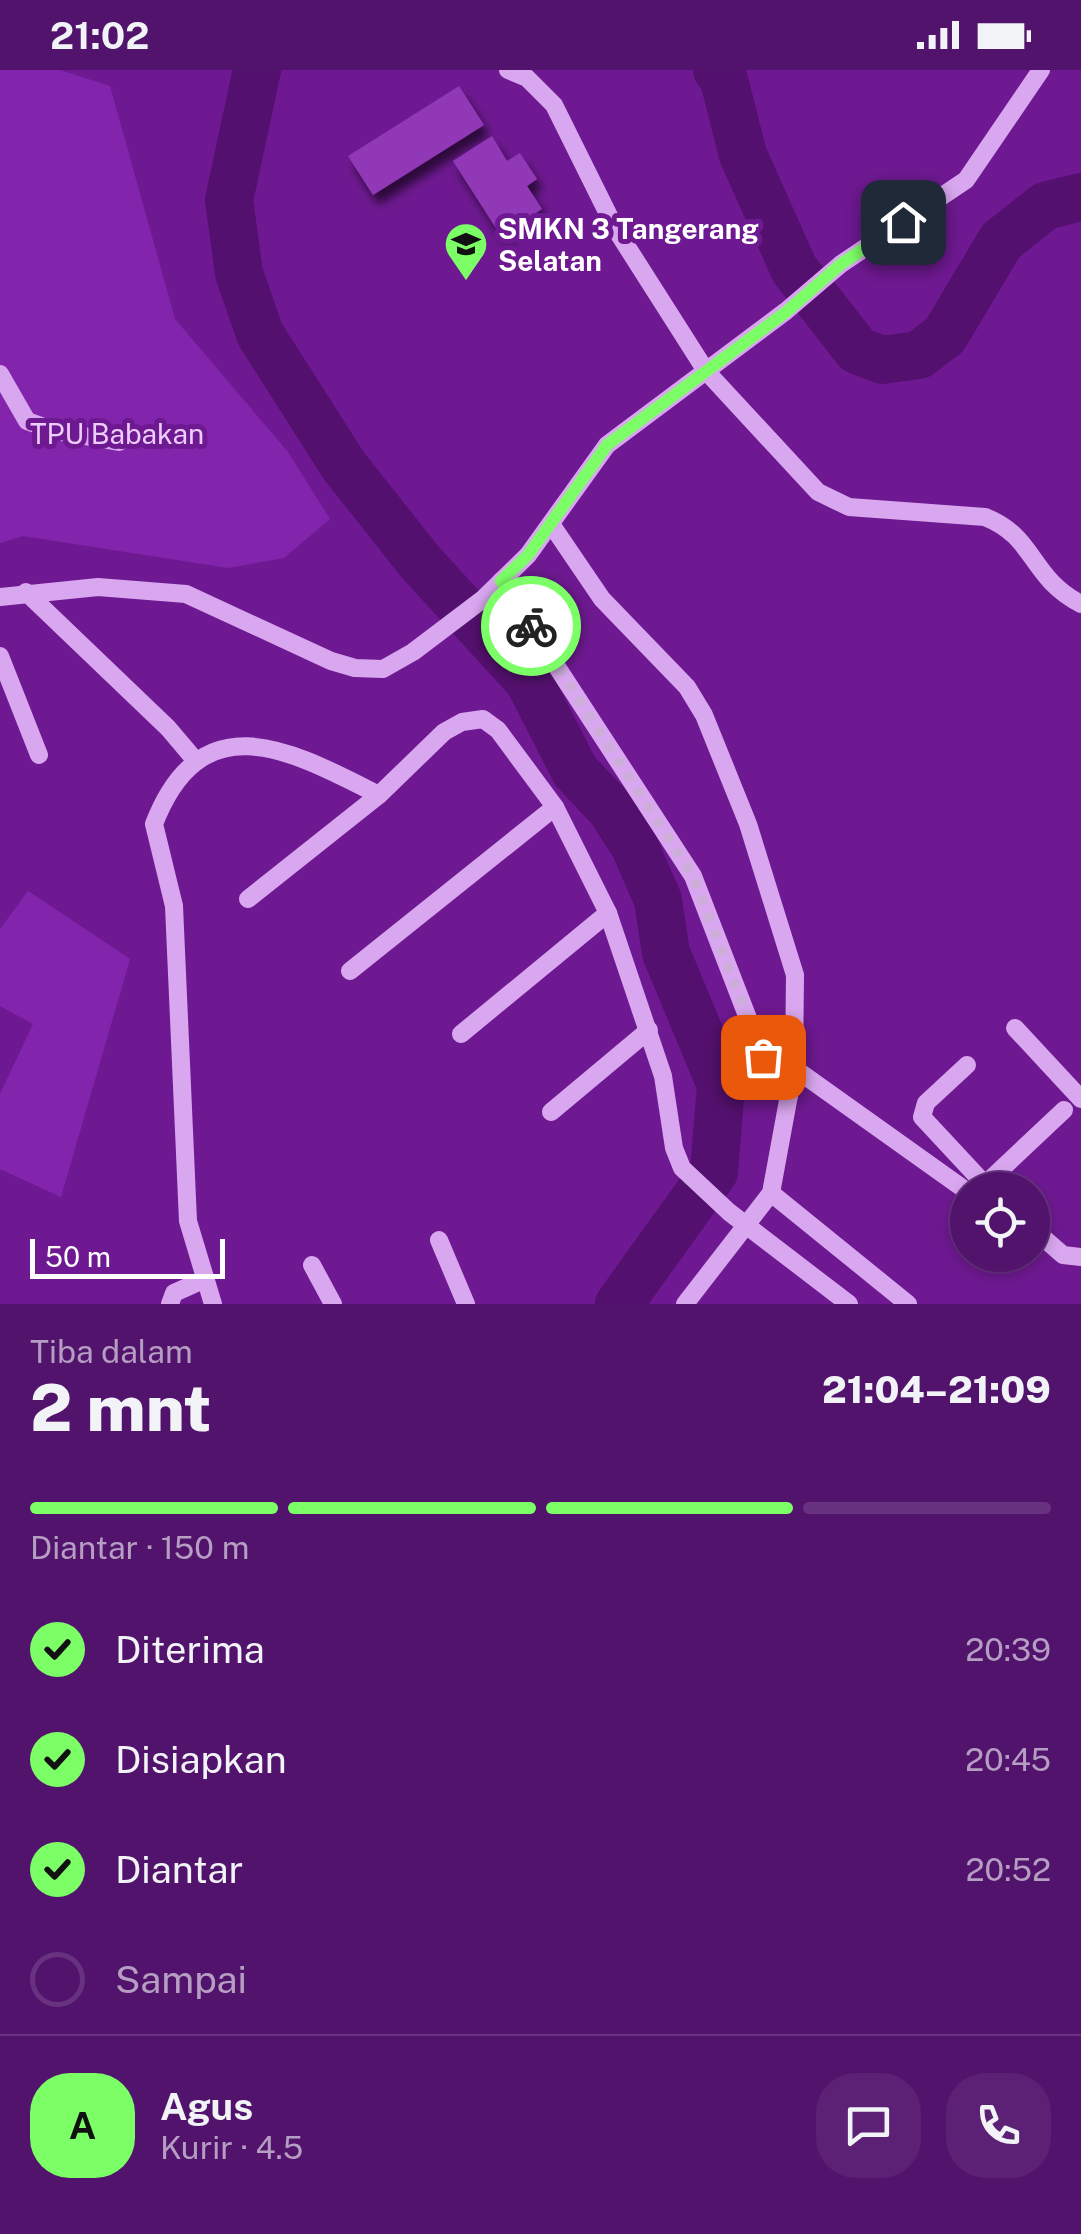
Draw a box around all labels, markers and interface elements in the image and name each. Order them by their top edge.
text: 21:02 [50,13,149,58]
pin [861,180,946,265]
icon: home [876,195,931,250]
place label: SMKN 3 Tangerang Selatan [498,212,759,277]
school or university icon: SMKN 3 Tangerang Selatan [443,221,489,282]
park label: TPU Babakan [30,417,204,450]
courier [481,576,581,676]
icon: bike [504,599,559,654]
pin [721,1015,806,1100]
icon: bag [736,1030,791,1085]
map controls [950,1172,1050,1272]
button: locate [950,1172,1050,1272]
scale bar [30,1234,225,1278]
text: 50 m [45,1240,111,1273]
text: Tiba dalam [30,1333,193,1370]
text: 21:04–21:09 [822,1367,1051,1412]
text: 2 mnt [30,1369,211,1446]
text: Diantar · 150 m [30,1529,249,1566]
icon: check [30,1622,85,1677]
text: Diterima [115,1627,265,1672]
text: 20:39 [965,1631,1051,1668]
icon: check [30,1732,85,1787]
text: Disiapkan [115,1737,287,1782]
text: 20:45 [965,1741,1051,1778]
icon: check [30,1842,85,1897]
text: Diantar [115,1847,243,1892]
text: 20:52 [966,1851,1051,1888]
text: Sampai [115,1957,247,2002]
button: chat [816,2073,921,2178]
button: phone [946,2073,1051,2178]
text: Agus [160,2084,253,2129]
text: A [69,2103,96,2148]
text: Kurir · 4.5 [160,2129,303,2166]

